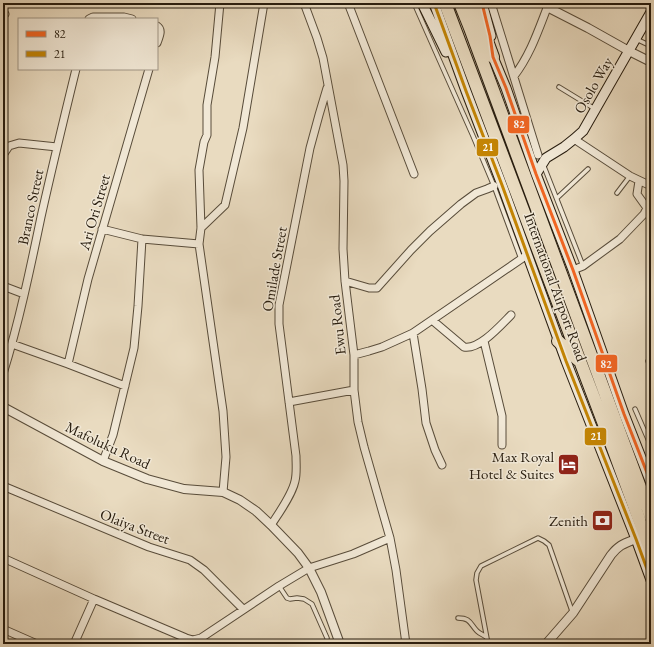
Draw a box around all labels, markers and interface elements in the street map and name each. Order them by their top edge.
legend [18,18,158,70]
text: 82 [54,26,66,42]
text: 21 [54,46,66,62]
street label: Osolo Way [569,53,617,117]
line badge: 82 [507,115,530,134]
text: 82 [513,117,525,131]
line badge: 21 [476,138,499,157]
text: 21 [482,140,494,154]
street label: Branco Street [13,167,47,247]
street label: Ari Ori Street [74,172,114,253]
street label: International Airport Road [520,210,592,364]
street label: Omilade Street [257,225,291,313]
street label: Ewu Road [324,293,350,356]
line badge: 82 [595,354,618,373]
text: 82 [600,357,612,371]
street label: Mafoluku Road [62,417,154,473]
line badge: 21 [584,427,607,446]
text: 21 [590,429,602,443]
place label: Max Royal Hotel & Suites [469,447,554,483]
hotel icon: Max Royal Hotel & Suites [556,452,582,478]
street label: Olaiya Street [98,504,173,548]
bank icon: Zenith [590,507,616,533]
place label: Zenith [549,511,588,530]

